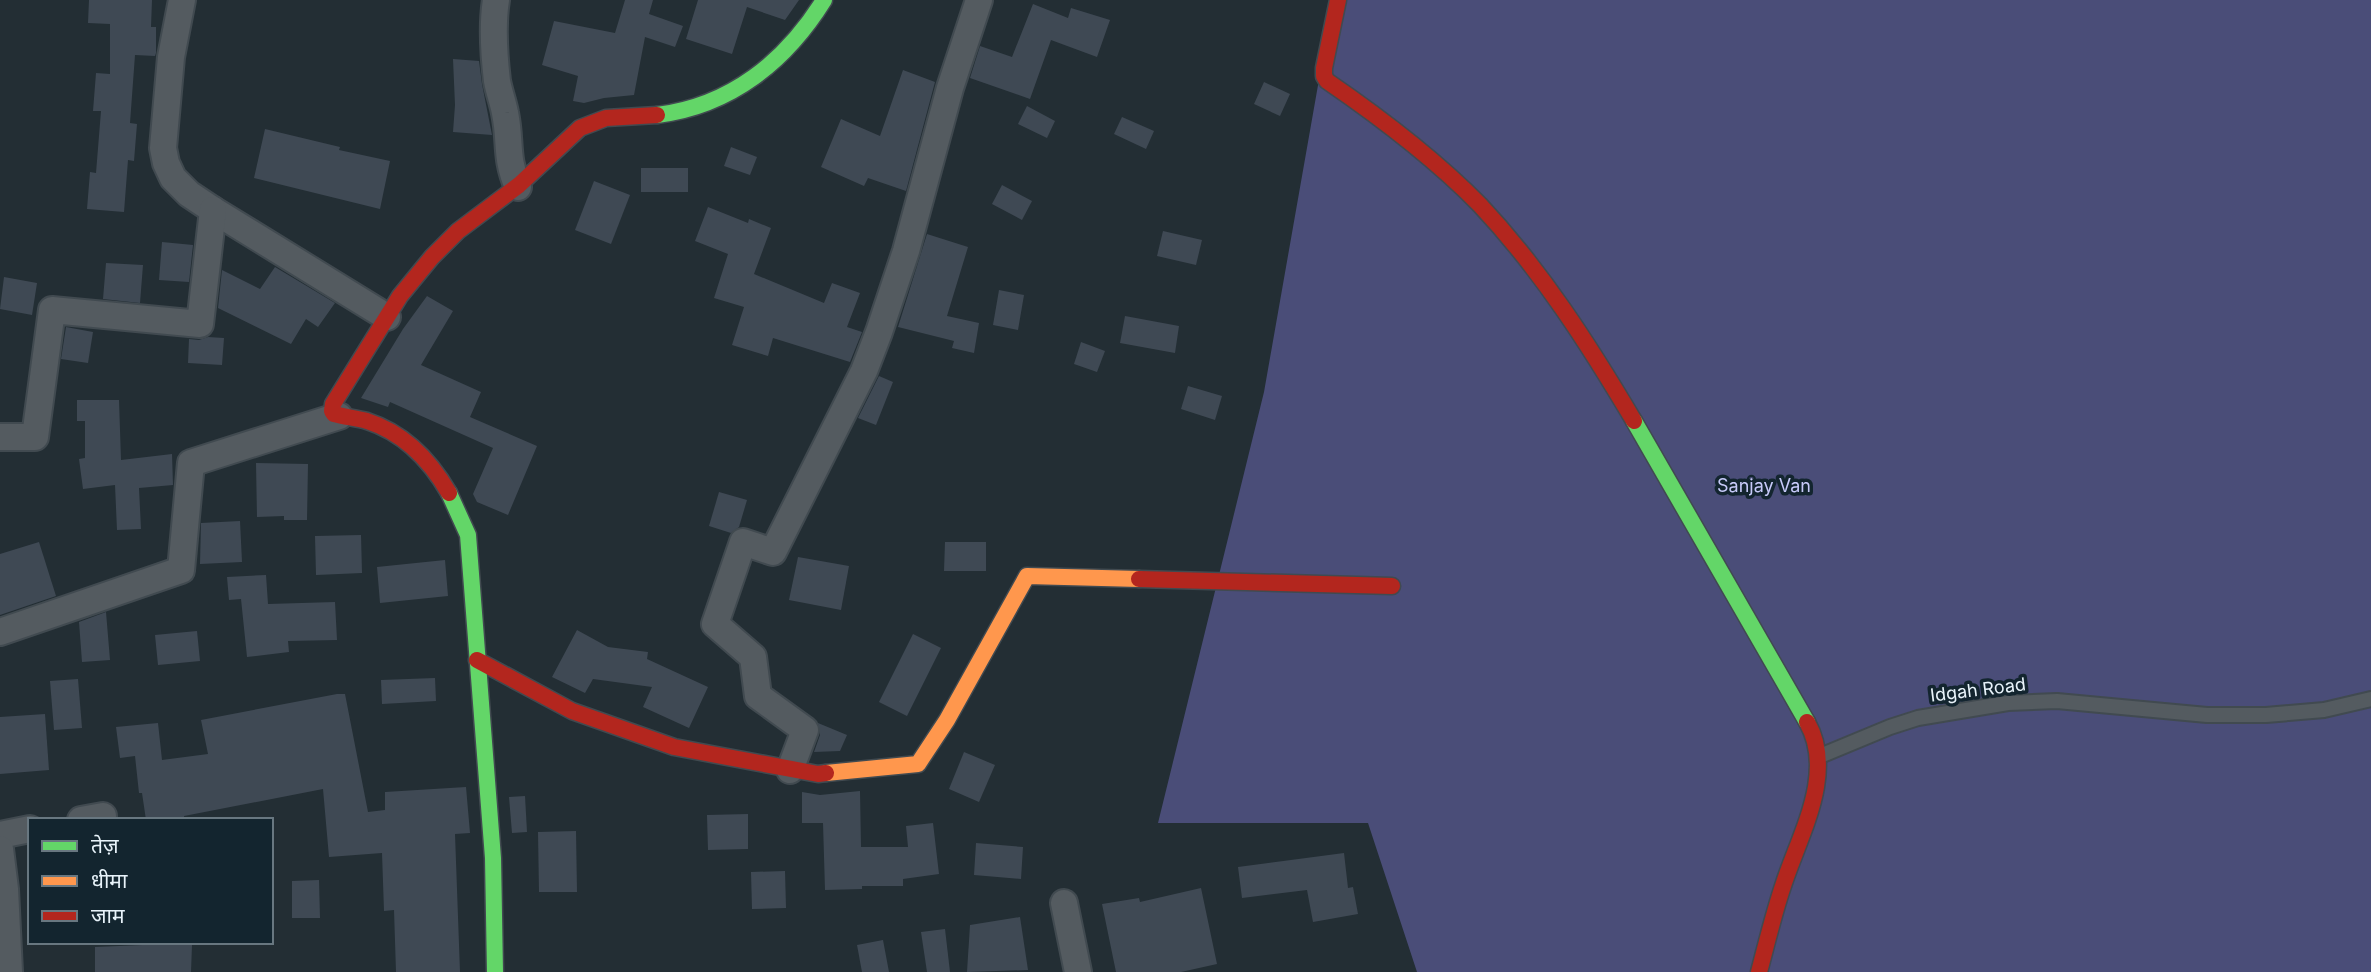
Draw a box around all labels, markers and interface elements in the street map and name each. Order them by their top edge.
park label: Sanjay Van [1717,475,1811,496]
street label: Idgah Road [1929,673,2027,706]
legend [28,818,273,944]
text: तेज़ [91,833,119,858]
text: धीमा [91,868,128,893]
text: जाम [91,903,125,928]

